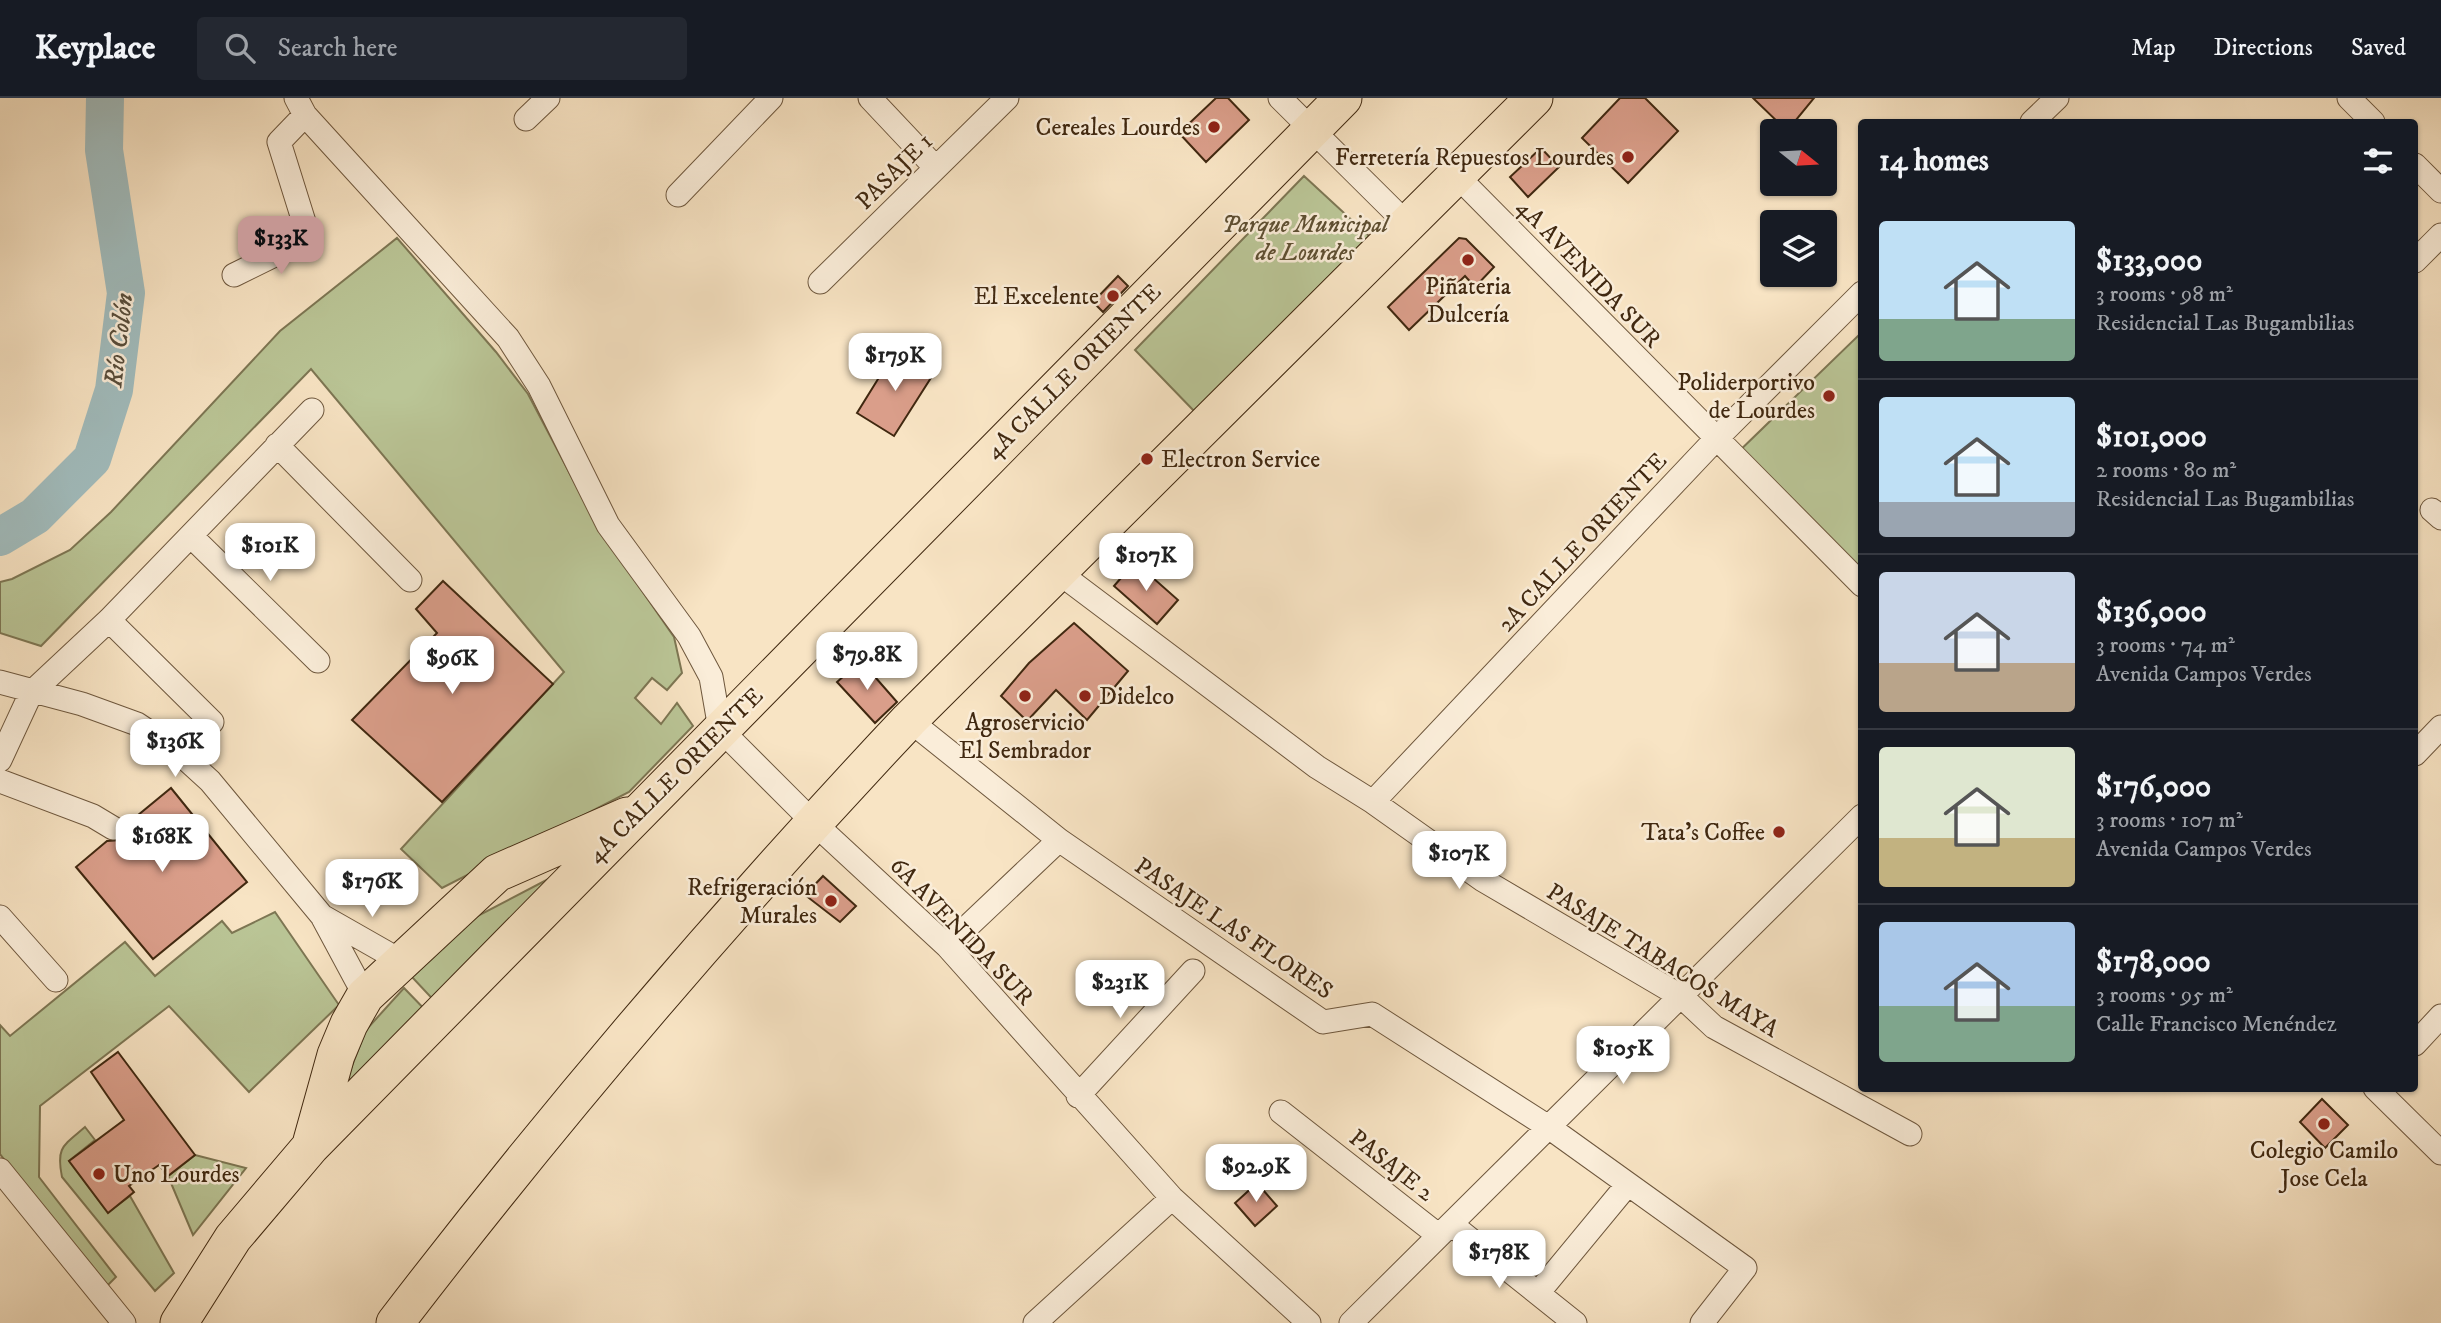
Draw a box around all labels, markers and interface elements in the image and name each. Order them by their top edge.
search box [197,17,687,80]
text: Keyplace [35,28,155,69]
icon: search [221,29,259,67]
text: Search here [277,32,398,65]
text: Map [2131,33,2176,63]
text: Directions [2214,33,2313,63]
text: Saved [2351,33,2406,63]
place label: Cereales Lourdes [1035,113,1200,143]
marker: Cereales Lourdes [1206,119,1222,135]
north arrow [1760,119,1838,196]
map controls [1760,119,1837,287]
street label: PASAJE 1 [850,127,940,217]
icon: filters [2359,142,2397,180]
place label: Ferretería Repuestos Lourdes [1335,143,1614,173]
text: 14 homes [1879,143,1989,180]
marker: Ferretería Repuestos Lourdes [1620,149,1636,165]
street label: 4A AVENIDA SUR [1509,193,1667,355]
park label: Parque Municipal de Lourdes [1222,210,1391,268]
button: layers [1760,210,1837,287]
pin: $133K [232,216,330,276]
text: $133K [254,224,308,253]
text: $133,000 [2096,243,2202,280]
icon: home [1935,249,2019,333]
marker: Piñateria Dulcería [1460,252,1476,268]
place label: Piñateria Dulcería [1425,272,1512,330]
street label: 4A CALLE ORIENTE [979,277,1168,466]
text: 3 rooms · 98 m² [2096,280,2233,309]
place label: El Excelente [974,282,1099,312]
marker: El Excelente [1105,288,1121,304]
water label: Río Colón [97,291,142,390]
text: Residencial Las Bugambilias [2096,309,2354,338]
pin: $179K [846,334,944,393]
text: $179K [865,341,925,370]
place label: Poliderportivo de Lourdes [1677,368,1815,426]
marker: Poliderportivo de Lourdes [1821,388,1837,404]
text: $101,000 [2096,419,2207,456]
icon: home [1935,425,2019,509]
place label: Electron Service [1161,445,1320,475]
street label: 2A CALLE ORIENTE [1492,447,1674,639]
marker: Electron Service [1139,451,1155,467]
text: 2 rooms · 80 m² [2096,456,2236,485]
text: Residencial Las Bugambilias [2096,485,2354,514]
pin: $101K [221,524,319,583]
text: $101K [241,531,299,560]
pin: $107K [1097,533,1195,593]
text: $107K [1115,541,1177,570]
text: $136,000 [2096,594,2207,631]
icon: home [1935,600,2019,684]
text: 3 rooms · 74 m² [2096,631,2235,660]
pin: $79.8K [810,632,924,692]
pin: $96K [411,636,493,696]
text: $79.8K [832,640,902,669]
text: $96K [426,644,478,673]
text: Avenida Campos Verdes [2096,660,2312,689]
street label: 4A CALLE ORIENTE [581,681,770,870]
place label: Didelco [1099,682,1174,712]
marker: Agroservicio El Sembrador [1017,688,1033,704]
marker: Didelco [1077,688,1093,704]
place label: Agroservicio El Sembrador [959,708,1091,766]
pin: $136K [126,720,224,779]
text: $136K [146,727,204,756]
text: $176,000 [2096,769,2211,806]
icon: home [1935,775,2019,859]
text: 3 rooms · 107 m² [2096,806,2243,835]
pin: $168K [113,814,211,874]
place label: Tata's Coffee [1641,818,1765,848]
text: $168K [132,822,192,851]
marker: Tata's Coffee [1771,824,1787,840]
pin: $107K [1410,832,1508,891]
text: Avenida Campos Verdes [2096,835,2312,864]
text: $107K [1428,839,1490,868]
street label: 6A AVENIDA SUR [883,851,1040,1012]
street label: PASAJE LAS FLORES [1129,851,1338,1006]
pin: $176K [323,860,421,919]
text: $176K [341,867,403,896]
place label: Refrigeración Murales [687,873,817,931]
street label: PASAJE TABACOS MAYA [1541,877,1785,1045]
marker: Refrigeración Murales [823,893,839,909]
text: $178,000 [2096,944,2211,981]
icon: home [1935,950,2019,1034]
pin: $231K [1071,960,1169,1020]
text: $231K [1091,968,1149,997]
text: 3 rooms · 95 m² [2096,981,2233,1010]
text: Calle Francisco Menéndez [2096,1010,2337,1039]
pin: $105K [1574,1026,1672,1086]
text: $105K [1593,1034,1653,1063]
marker: Colegio Camilo Jose Cela [2316,1116,2332,1132]
street label: PASAJE 2 [1343,1123,1440,1208]
place label: Colegio Camilo Jose Cela [2250,1136,2398,1194]
pin: $92.9K [1199,1144,1313,1204]
text: $92.9K [1222,1152,1290,1181]
place label: Uno Lourdes [113,1160,240,1190]
marker: Uno Lourdes [91,1166,107,1182]
pin: $178K [1450,1230,1548,1290]
text: $178K [1469,1238,1529,1267]

